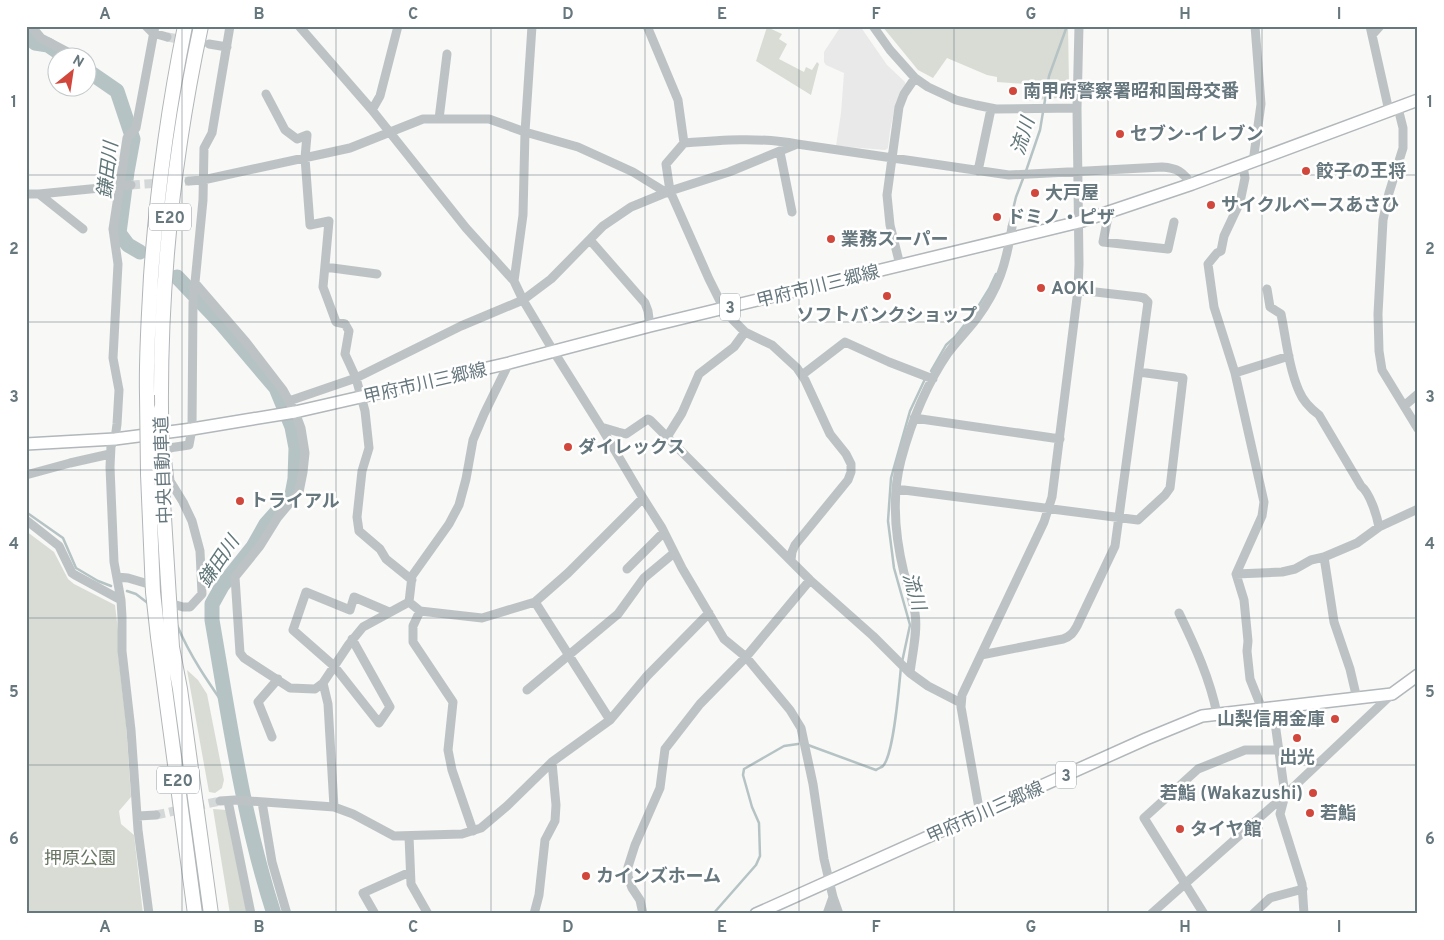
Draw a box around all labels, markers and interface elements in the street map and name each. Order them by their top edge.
text: A [99,5,111,25]
text: B [253,5,265,25]
text: C [408,5,418,25]
text: D [562,5,574,25]
text: E [717,5,727,25]
text: F [871,5,881,25]
text: G [1026,5,1036,25]
text: H [1179,5,1191,25]
text: I [1337,5,1341,25]
north arrow [48,48,98,98]
text: N [69,52,86,72]
place label: 南甲府警察署昭和国母交番 [1023,81,1239,104]
marker: 南甲府警察署昭和国母交番 [1007,85,1019,97]
text: 1 [11,93,17,113]
text: 1 [1427,93,1433,113]
water label: 流川 [1007,113,1042,158]
place label: セブン-イレブン [1130,124,1263,147]
marker: セブン-イレブン [1114,128,1126,140]
water label: 鎌田川 [94,139,125,200]
place label: 餃子の王将 [1315,161,1406,184]
marker: 餃子の王将 [1300,165,1312,177]
place label: 大戸屋 [1045,183,1099,206]
marker: 大戸屋 [1029,187,1041,199]
place label: サイクルベースあさひ [1221,195,1399,218]
marker: サイクルベースあさひ [1205,199,1217,211]
road number: E20 [149,203,191,230]
place label: ドミノ・ピザ [1007,207,1115,230]
marker: ドミノ・ピザ [991,211,1003,223]
place label: 業務スーパー [841,229,949,252]
marker: 業務スーパー [825,233,837,245]
text: 2 [9,240,19,260]
text: 2 [1425,240,1435,260]
street label: 甲府市川三郷線 [754,261,882,314]
place label: AOKI [1051,278,1095,301]
marker: AOKI [1035,282,1047,294]
marker: ソフトバンクショップ [881,290,893,302]
road number: 3 [720,294,740,320]
place label: ソフトバンクショップ [797,305,977,328]
street label: 甲府市川三郷線 [361,359,489,410]
text: 3 [9,388,19,408]
text: 3 [1425,388,1435,408]
street label: 中央自動車道 [151,416,178,524]
place label: ダイレックス [578,437,685,460]
marker: ダイレックス [562,441,574,453]
place label: トライアル [250,491,340,514]
marker: トライアル [234,495,246,507]
water label: 鎌田川 [194,530,247,592]
text: 4 [9,535,19,555]
text: 4 [1425,535,1435,555]
water label: 流川 [896,570,930,615]
text: 5 [9,683,19,703]
text: 5 [1425,683,1435,703]
place label: 山梨信用金庫 [1217,709,1325,732]
marker: 山梨信用金庫 [1329,713,1341,725]
marker: 出光 [1291,732,1303,744]
place label: 出光 [1279,747,1315,770]
road number: 3 [1056,762,1076,788]
road number: E20 [157,766,199,794]
street label: 甲府市川三郷線 [923,777,1048,850]
place label: 若鮨 (Wakazushi) [1160,783,1303,806]
marker: 若鮨 (Wakazushi) [1307,787,1319,799]
place label: 若鮨 [1320,803,1356,826]
marker: 若鮨 [1304,807,1316,819]
place label: タイヤ館 [1190,819,1261,842]
marker: タイヤ館 [1174,823,1186,835]
text: 6 [9,830,19,850]
text: 6 [1425,830,1435,850]
park label: 押原公園 [44,848,116,871]
place label: カインズホーム [596,866,721,889]
marker: カインズホーム [580,870,592,882]
text: A [99,918,111,938]
text: B [253,918,265,938]
text: C [408,918,418,938]
text: D [562,918,574,938]
text: E [717,918,727,938]
text: F [871,918,881,938]
text: G [1026,918,1036,938]
text: H [1179,918,1191,938]
text: I [1337,918,1341,938]

